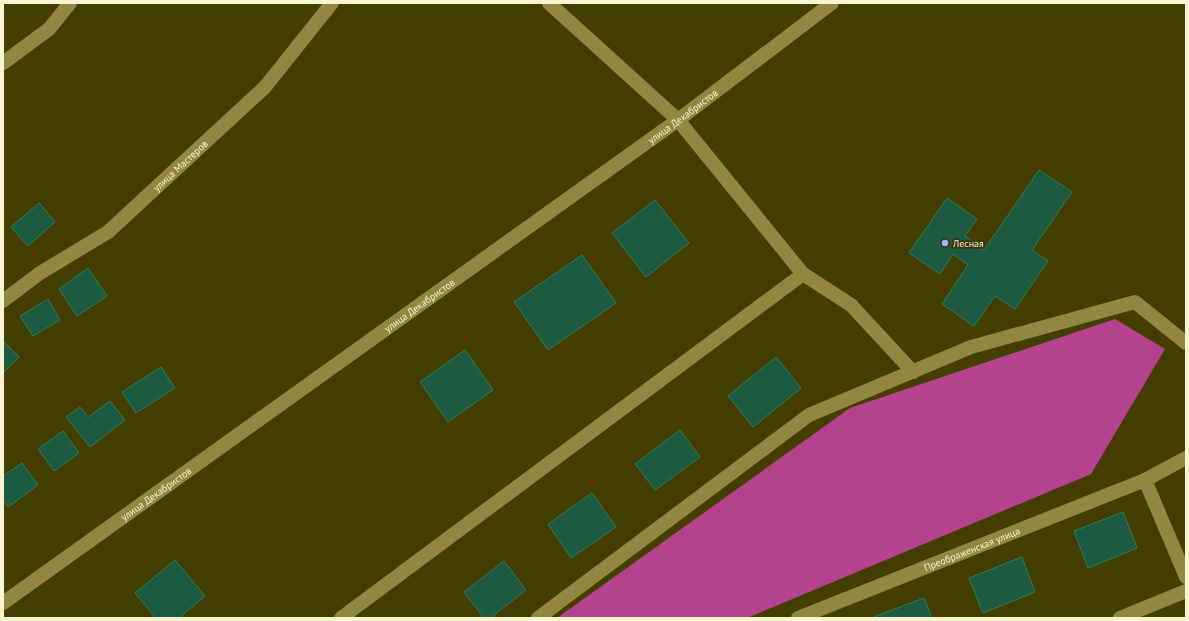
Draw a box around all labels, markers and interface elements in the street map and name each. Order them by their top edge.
street label: улица Декабристов [645,86,720,146]
street label: улица Мастеров [150,137,210,194]
place label: Лесная [952,237,984,250]
marker: Лесная [940,238,950,248]
street label: улица Декабристов [381,275,457,335]
street label: улица Декабристов [118,464,194,523]
street label: Преображенская улица [922,524,1022,574]

